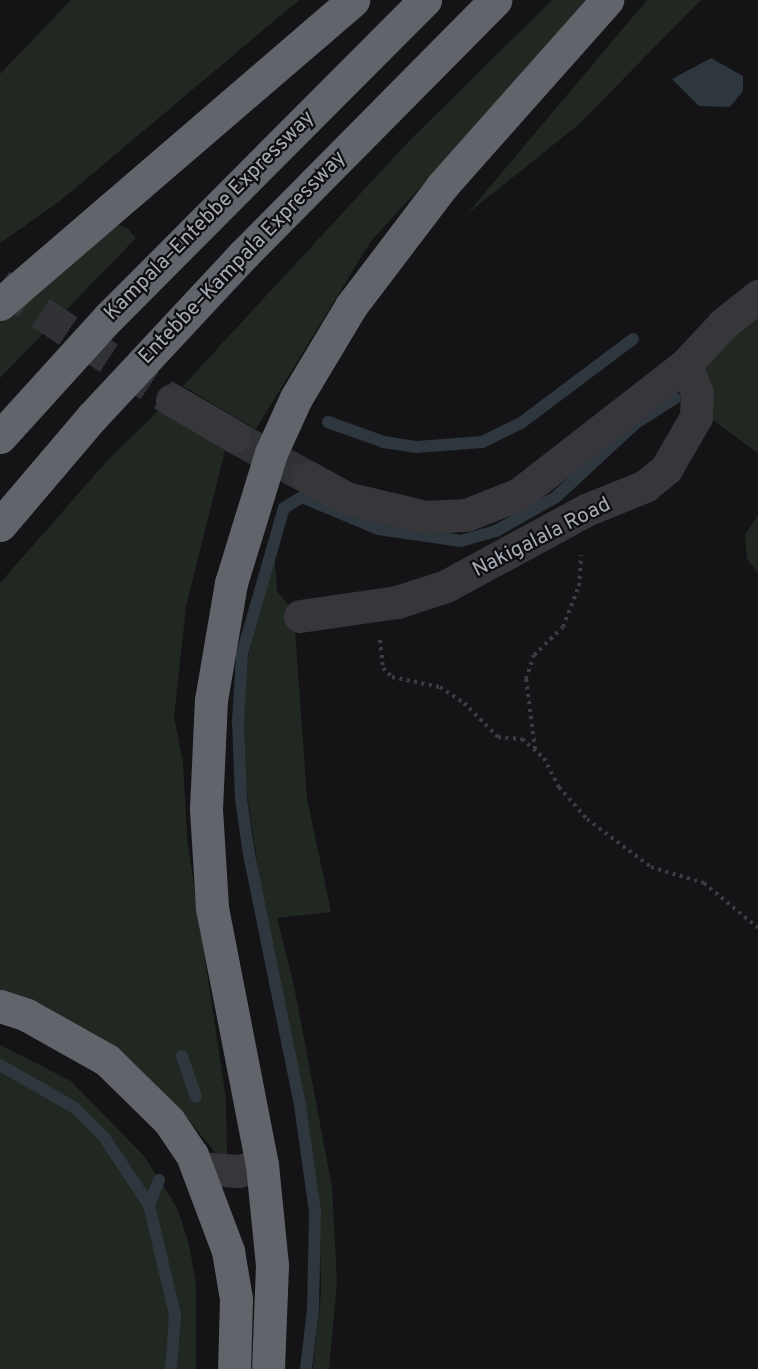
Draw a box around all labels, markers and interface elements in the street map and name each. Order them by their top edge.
street label: Kampala–Entebbe Expressway [100,106,320,326]
street label: Entebbe–Kampala Expressway [134,146,352,370]
street label: Nakigalala Road [469,492,615,584]

